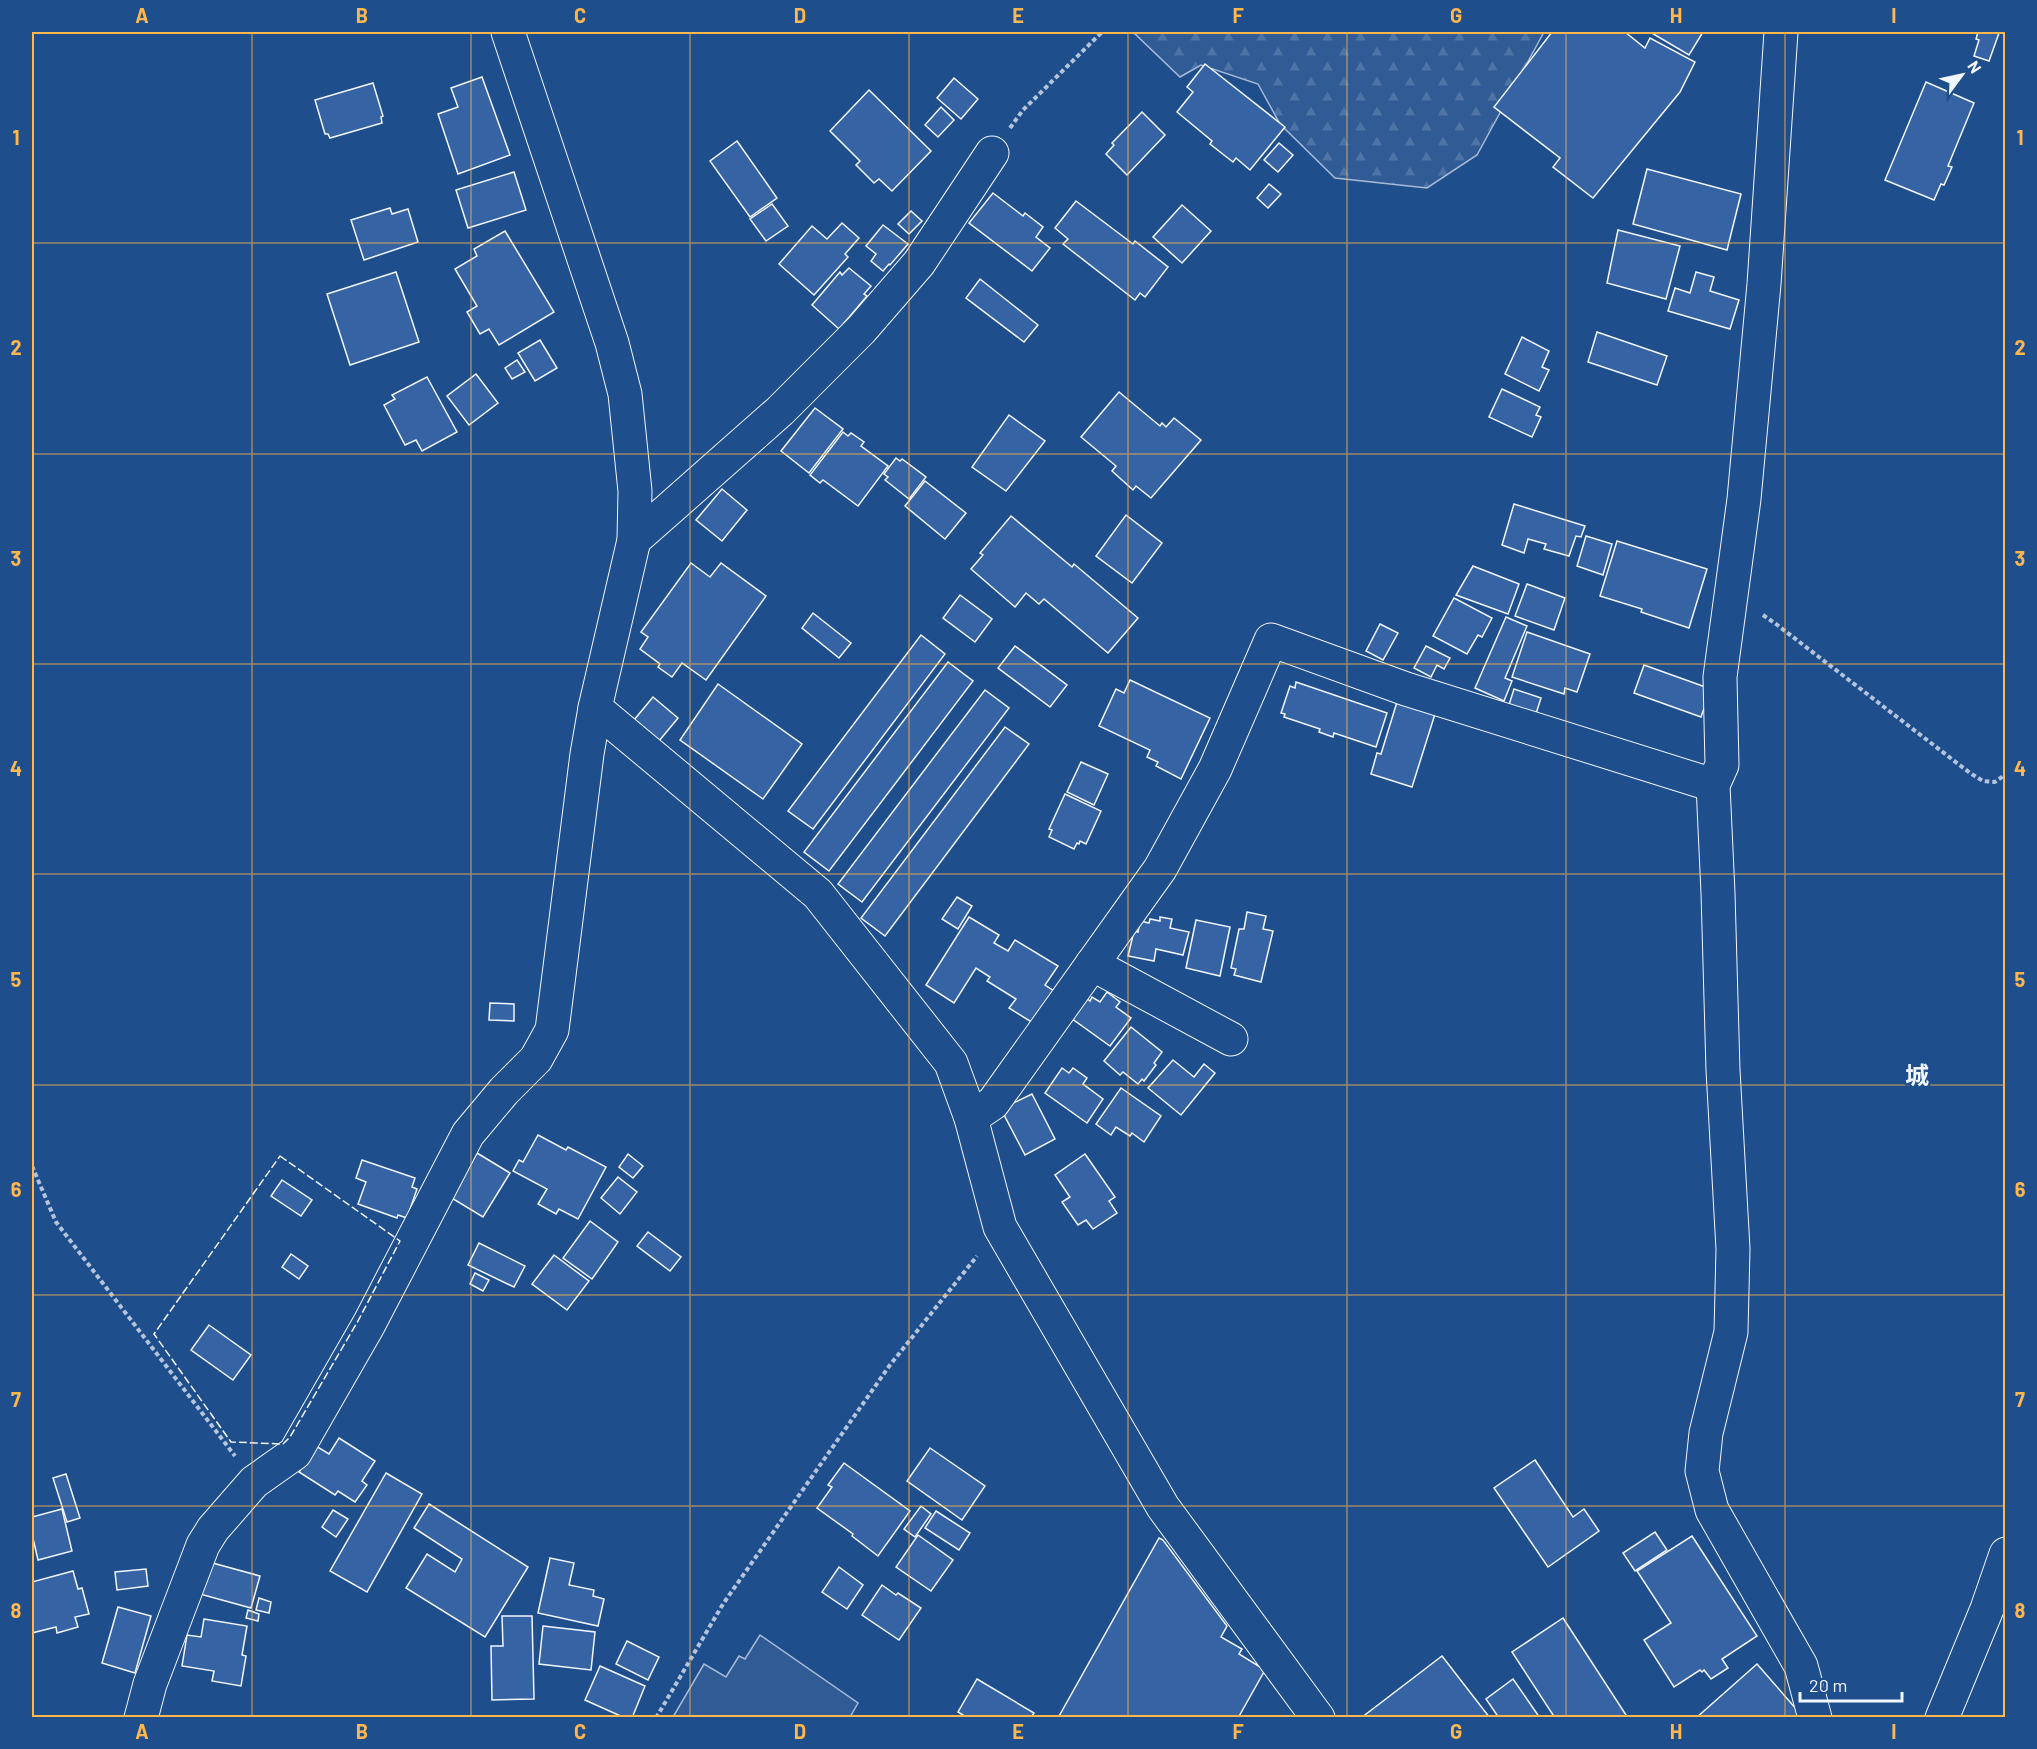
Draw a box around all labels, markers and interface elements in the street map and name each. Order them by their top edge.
text: A [135,3,149,27]
text: B [356,3,368,27]
text: C [574,3,586,27]
text: D [794,3,806,27]
text: E [1012,3,1024,27]
text: F [1232,3,1244,27]
text: G [1450,3,1462,27]
text: H [1670,3,1682,27]
text: I [1891,3,1897,27]
north arrow [1932,45,1992,105]
text: N [1964,57,1986,76]
text: 1 [12,125,20,149]
text: 1 [2016,125,2024,149]
text: 2 [10,335,22,359]
text: 2 [2014,335,2026,359]
text: 3 [11,546,21,570]
text: 3 [2015,546,2025,570]
text: 4 [10,756,22,780]
text: 4 [2014,756,2026,780]
text: 5 [11,967,22,991]
text: 5 [2015,967,2026,991]
district label: 城 [1905,1060,1929,1089]
text: 6 [11,1177,22,1201]
text: 6 [2015,1177,2026,1201]
text: 7 [11,1387,21,1411]
text: 7 [2015,1387,2025,1411]
text: 8 [11,1598,22,1622]
text: 8 [2015,1598,2026,1622]
scale bar [1800,1665,1902,1703]
text: 20 m [1809,1674,1847,1696]
text: A [135,1719,149,1743]
text: B [356,1719,368,1743]
text: C [574,1719,586,1743]
text: D [794,1719,806,1743]
text: E [1012,1719,1024,1743]
text: F [1232,1719,1244,1743]
text: G [1450,1719,1462,1743]
text: H [1670,1719,1682,1743]
text: I [1891,1719,1897,1743]

